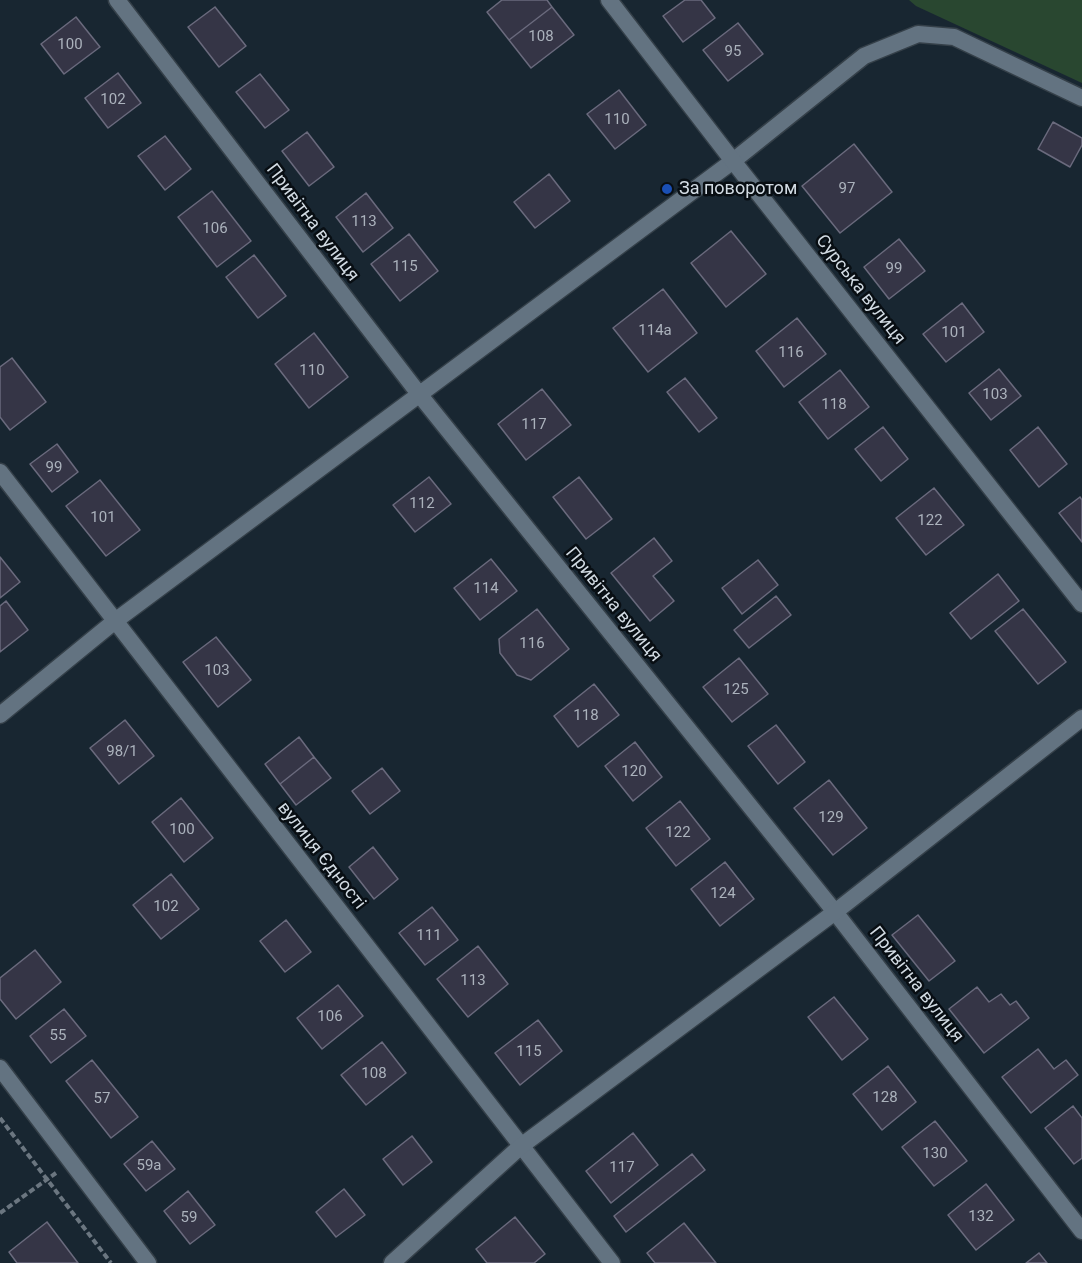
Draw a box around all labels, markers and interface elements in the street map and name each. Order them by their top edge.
house number: 108 [528,28,554,46]
house number: 100 [57,36,83,54]
house number: 95 [725,43,741,61]
house number: 102 [100,91,126,109]
house number: 110 [604,111,630,129]
street label: Привітна вулиця [261,160,363,286]
place label: За поворотом [679,178,797,200]
house number: 97 [839,180,855,198]
marker: За поворотом [660,182,674,196]
house number: 113 [351,213,377,231]
house number: 106 [202,220,228,238]
street label: Сурська вулиця [810,231,910,349]
house number: 115 [392,258,418,276]
house number: 99 [886,260,902,278]
house number: 114а [638,322,672,340]
house number: 101 [941,324,967,342]
house number: 116 [778,344,804,362]
house number: 110 [299,362,325,380]
house number: 103 [982,386,1008,404]
house number: 118 [821,396,847,414]
house number: 117 [521,416,547,434]
house number: 99 [46,459,62,477]
house number: 112 [409,495,435,513]
house number: 101 [90,509,116,527]
house number: 122 [917,512,943,530]
street label: Привітна вулиця [560,543,666,667]
house number: 114 [473,580,499,598]
house number: 116 [519,635,545,653]
house number: 103 [204,662,230,680]
house number: 125 [723,681,749,699]
house number: 118 [573,707,599,725]
house number: 98/1 [106,743,138,761]
house number: 120 [621,763,647,781]
street label: вулиця Єдності [272,798,370,914]
house number: 129 [818,809,844,827]
house number: 100 [169,821,195,839]
house number: 122 [665,824,691,842]
house number: 124 [710,885,736,903]
house number: 102 [153,898,179,916]
street label: Привітна вулиця [864,923,968,1047]
house number: 111 [416,927,442,945]
house number: 113 [460,972,486,990]
house number: 106 [317,1008,343,1026]
house number: 55 [50,1027,66,1045]
house number: 115 [516,1043,542,1061]
house number: 108 [361,1065,387,1083]
house number: 128 [872,1089,898,1107]
house number: 57 [94,1090,110,1108]
house number: 130 [922,1145,948,1163]
house number: 59а [136,1157,162,1175]
house number: 117 [609,1159,635,1177]
house number: 132 [968,1208,994,1226]
house number: 59 [181,1209,197,1227]

